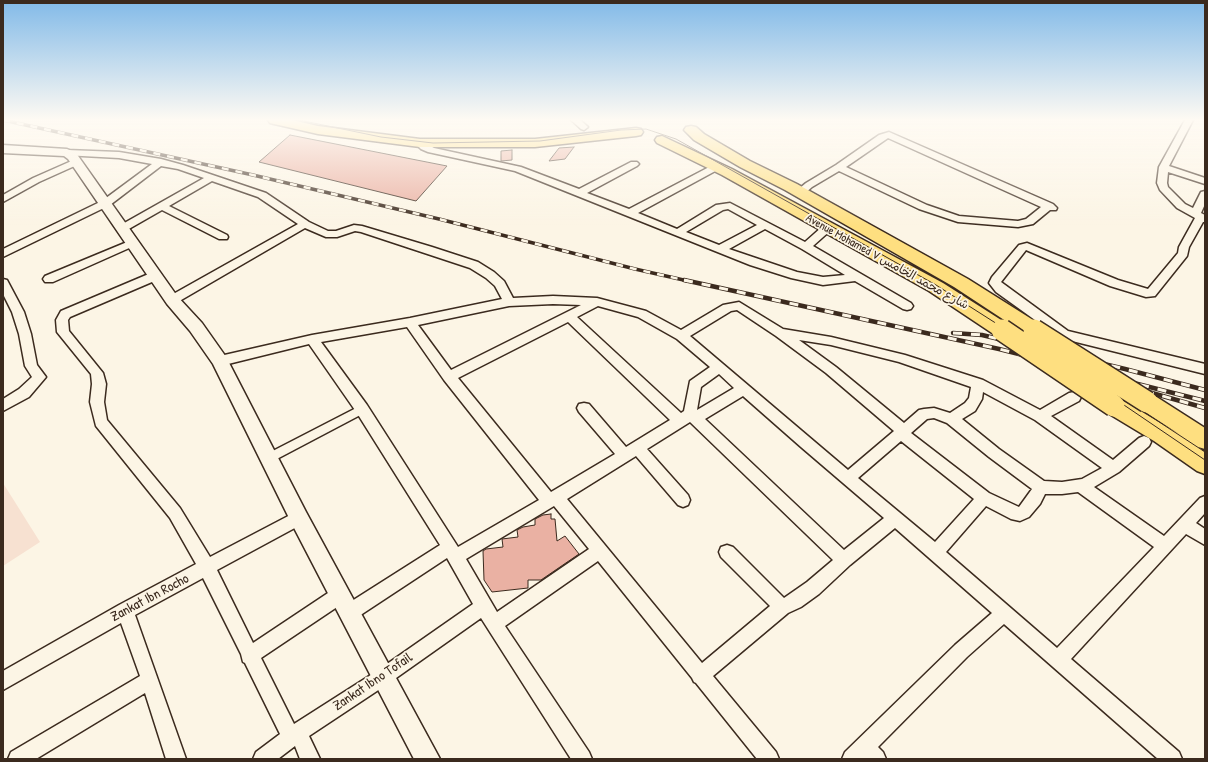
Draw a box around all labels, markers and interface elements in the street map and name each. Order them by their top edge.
street label: Avenue Mohamed V شارع محمد الخامس [803,211,971,313]
street label: Zankat Ibn Rocho [108,570,192,626]
street label: Zankat Ibno Tofail [330,649,416,715]

